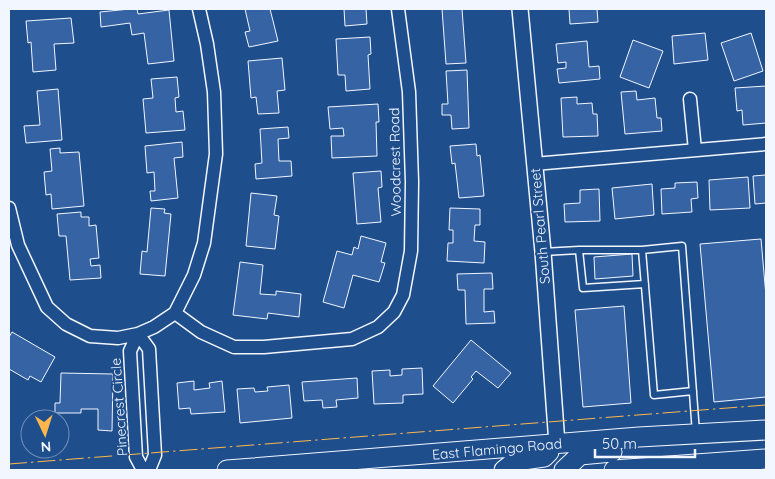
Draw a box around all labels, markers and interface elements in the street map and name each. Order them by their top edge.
street label: Woodcrest Road [385,107,405,217]
street label: South Pearl Street [526,167,554,285]
street label: Pinecrest Circle [107,357,131,457]
north arrow [20,409,70,459]
scale bar [595,426,695,458]
street label: East Flamingo Road [431,434,563,464]
text: 50 m [602,434,637,453]
text: N [40,438,52,456]

